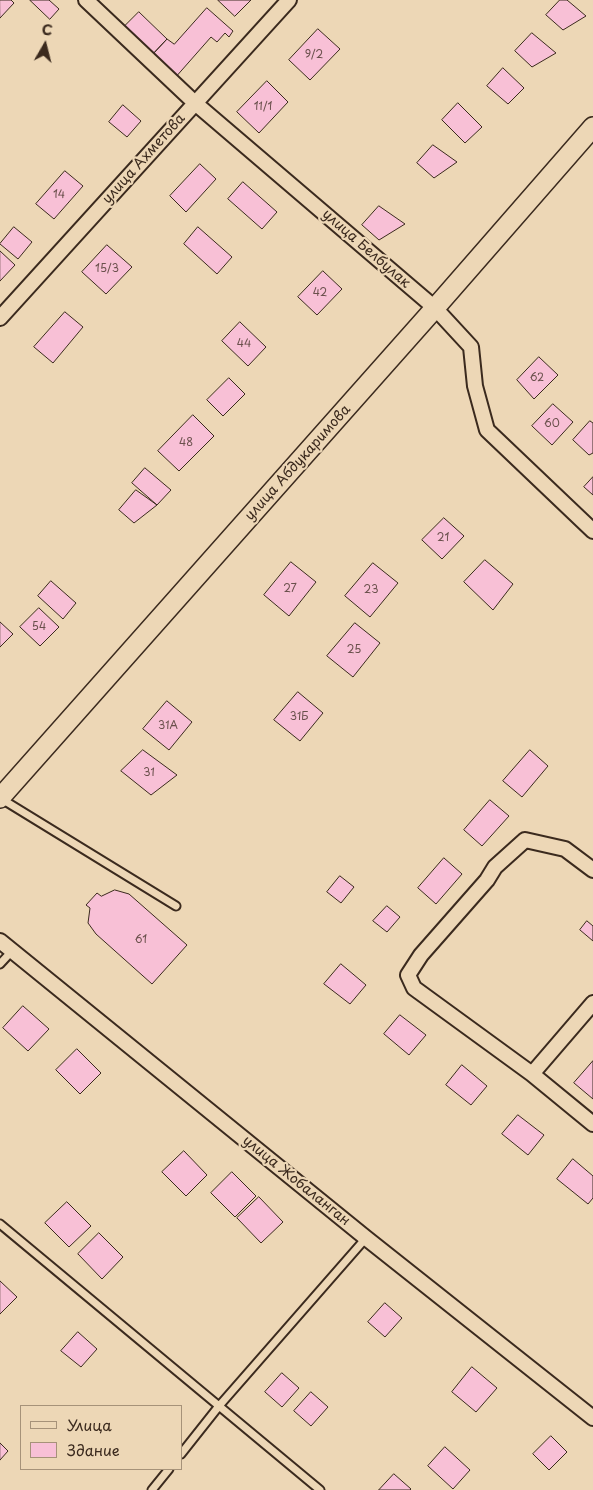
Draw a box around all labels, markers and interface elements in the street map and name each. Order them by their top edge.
text: С [40,19,54,41]
north arrow [20,20,70,70]
house number: 9/2 [305,48,323,62]
house number: 11/1 [254,100,272,114]
street label: улица Ахметова [99,110,189,208]
house number: 14 [53,188,65,202]
street label: улица Белбулак [318,206,414,292]
house number: 15/3 [95,262,119,276]
house number: 42 [313,286,327,300]
house number: 44 [237,337,251,351]
house number: 62 [530,371,544,385]
street label: улица Абдукаримова [242,402,354,524]
house number: 60 [544,417,560,431]
house number: 48 [179,436,193,450]
house number: 21 [437,531,449,545]
house number: 27 [283,582,297,596]
house number: 23 [364,583,378,597]
house number: 54 [32,620,46,634]
house number: 25 [347,643,361,657]
house number: 31Б [290,710,308,724]
house number: 31А [158,719,178,733]
house number: 31 [143,766,155,780]
house number: 61 [135,933,147,947]
street label: улица Жобаланган [239,1132,353,1230]
legend [20,1405,182,1470]
text: Улица [67,1413,112,1436]
text: Здание [67,1438,120,1461]

